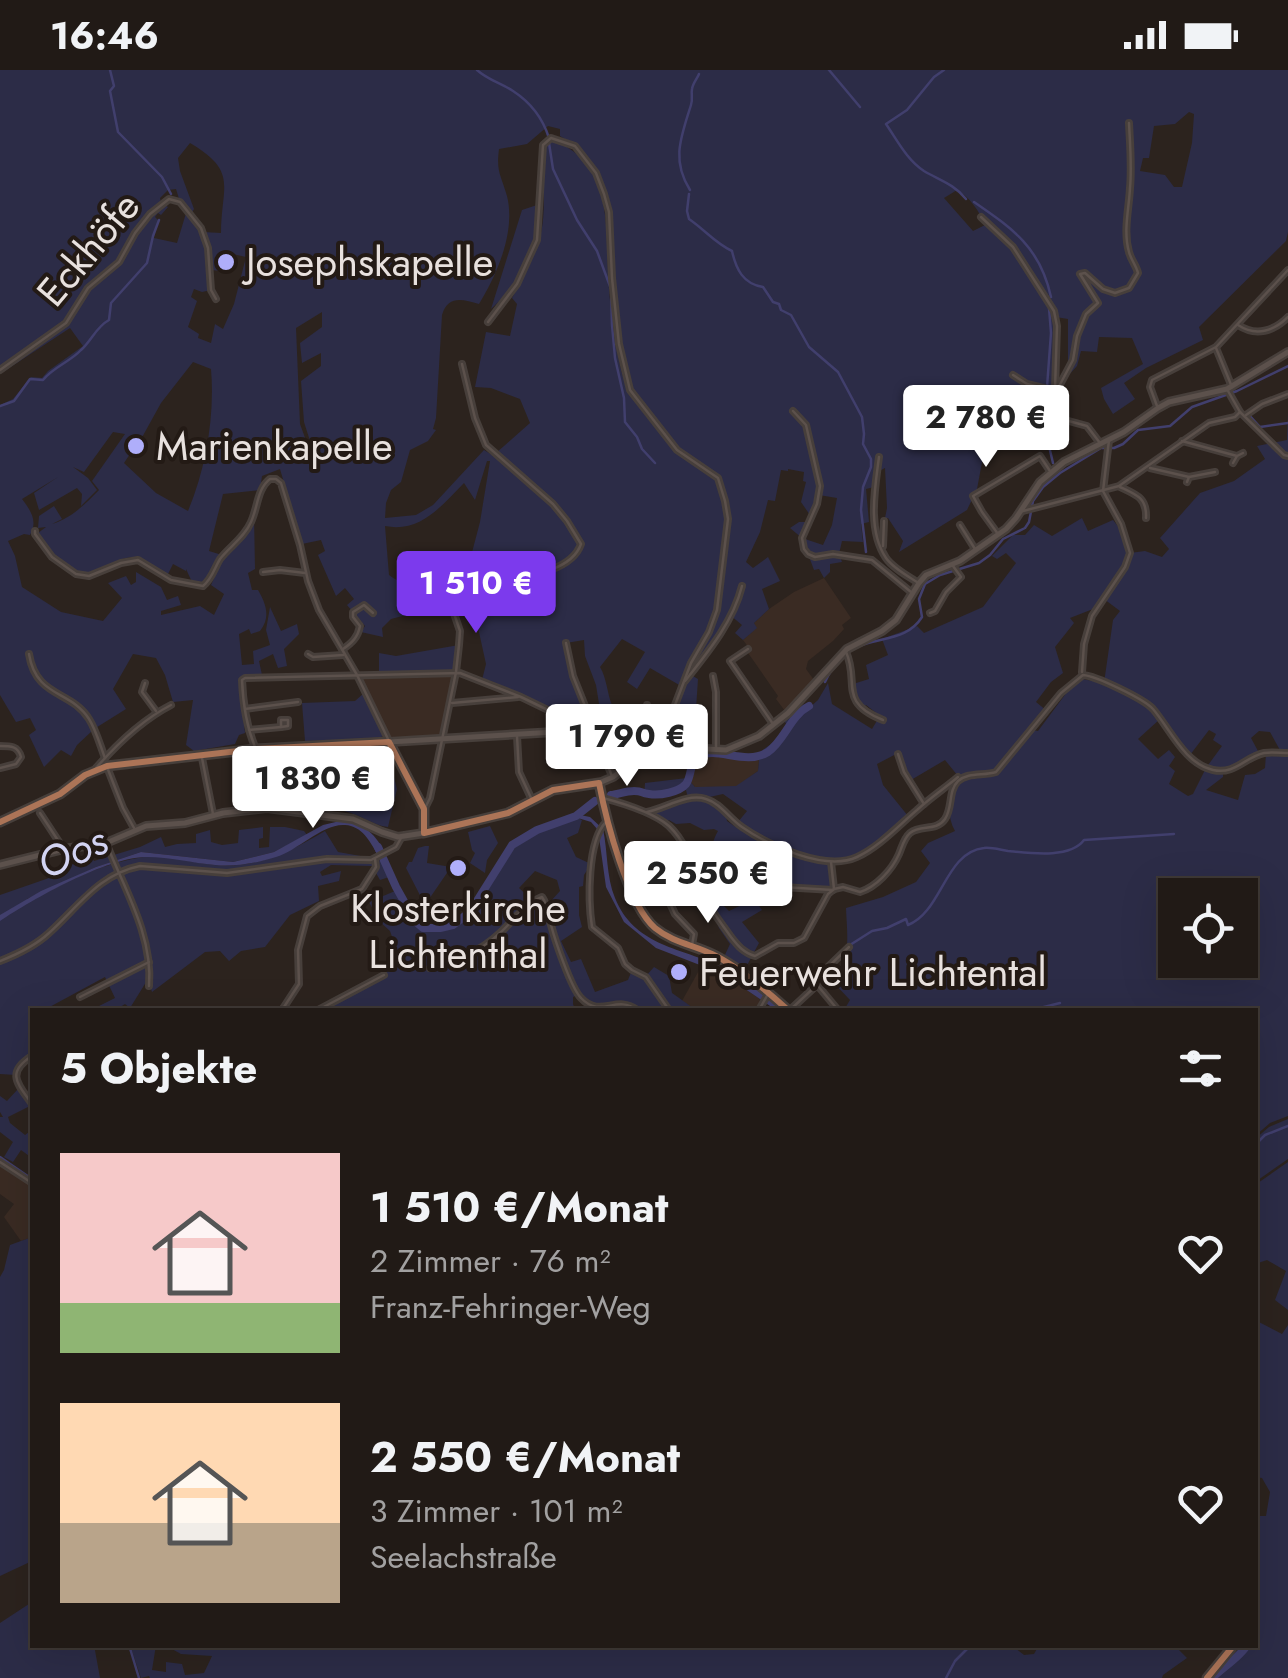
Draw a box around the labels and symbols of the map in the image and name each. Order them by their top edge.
street label: Eckhöfe [23,179,153,319]
place label: Josephskapelle [241,233,493,291]
marker: Josephskapelle [215,251,237,273]
pin: 2 780 € [894,385,1078,470]
place label: Marienkapelle [156,417,393,475]
marker: Marienkapelle [125,435,147,457]
pin: 1 510 € [384,551,568,636]
pin: 1 790 € [535,704,719,789]
pin: 1 830 € [221,746,405,831]
water label: Oos [27,809,117,894]
pin: 2 550 € [616,841,800,926]
marker: Klosterkirche Lichtenthal [447,857,469,879]
place label: Klosterkirche Lichtenthal [350,879,566,983]
place label: Feuerwehr Lichtental [699,943,1047,1001]
marker: Feuerwehr Lichtental [668,961,690,983]

